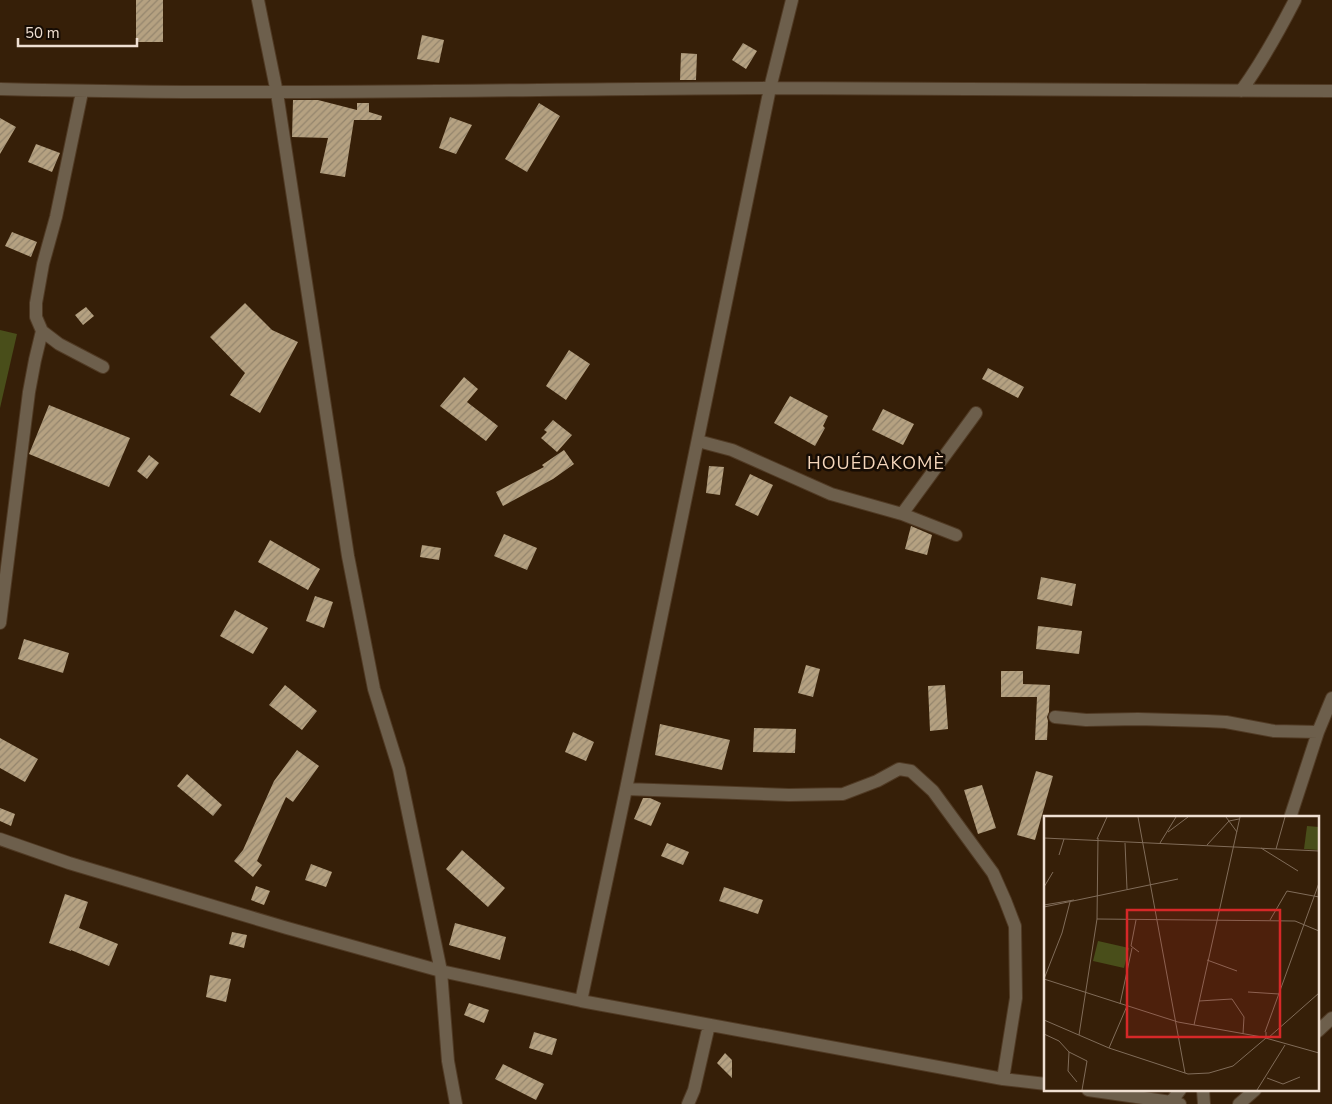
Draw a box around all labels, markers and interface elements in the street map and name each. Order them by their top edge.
scale bar [18,15,136,47]
text: 50 m [25,23,60,43]
district label: HOUÉDAKOMÈ [807,451,945,475]
inset map [1044,816,1320,1092]

